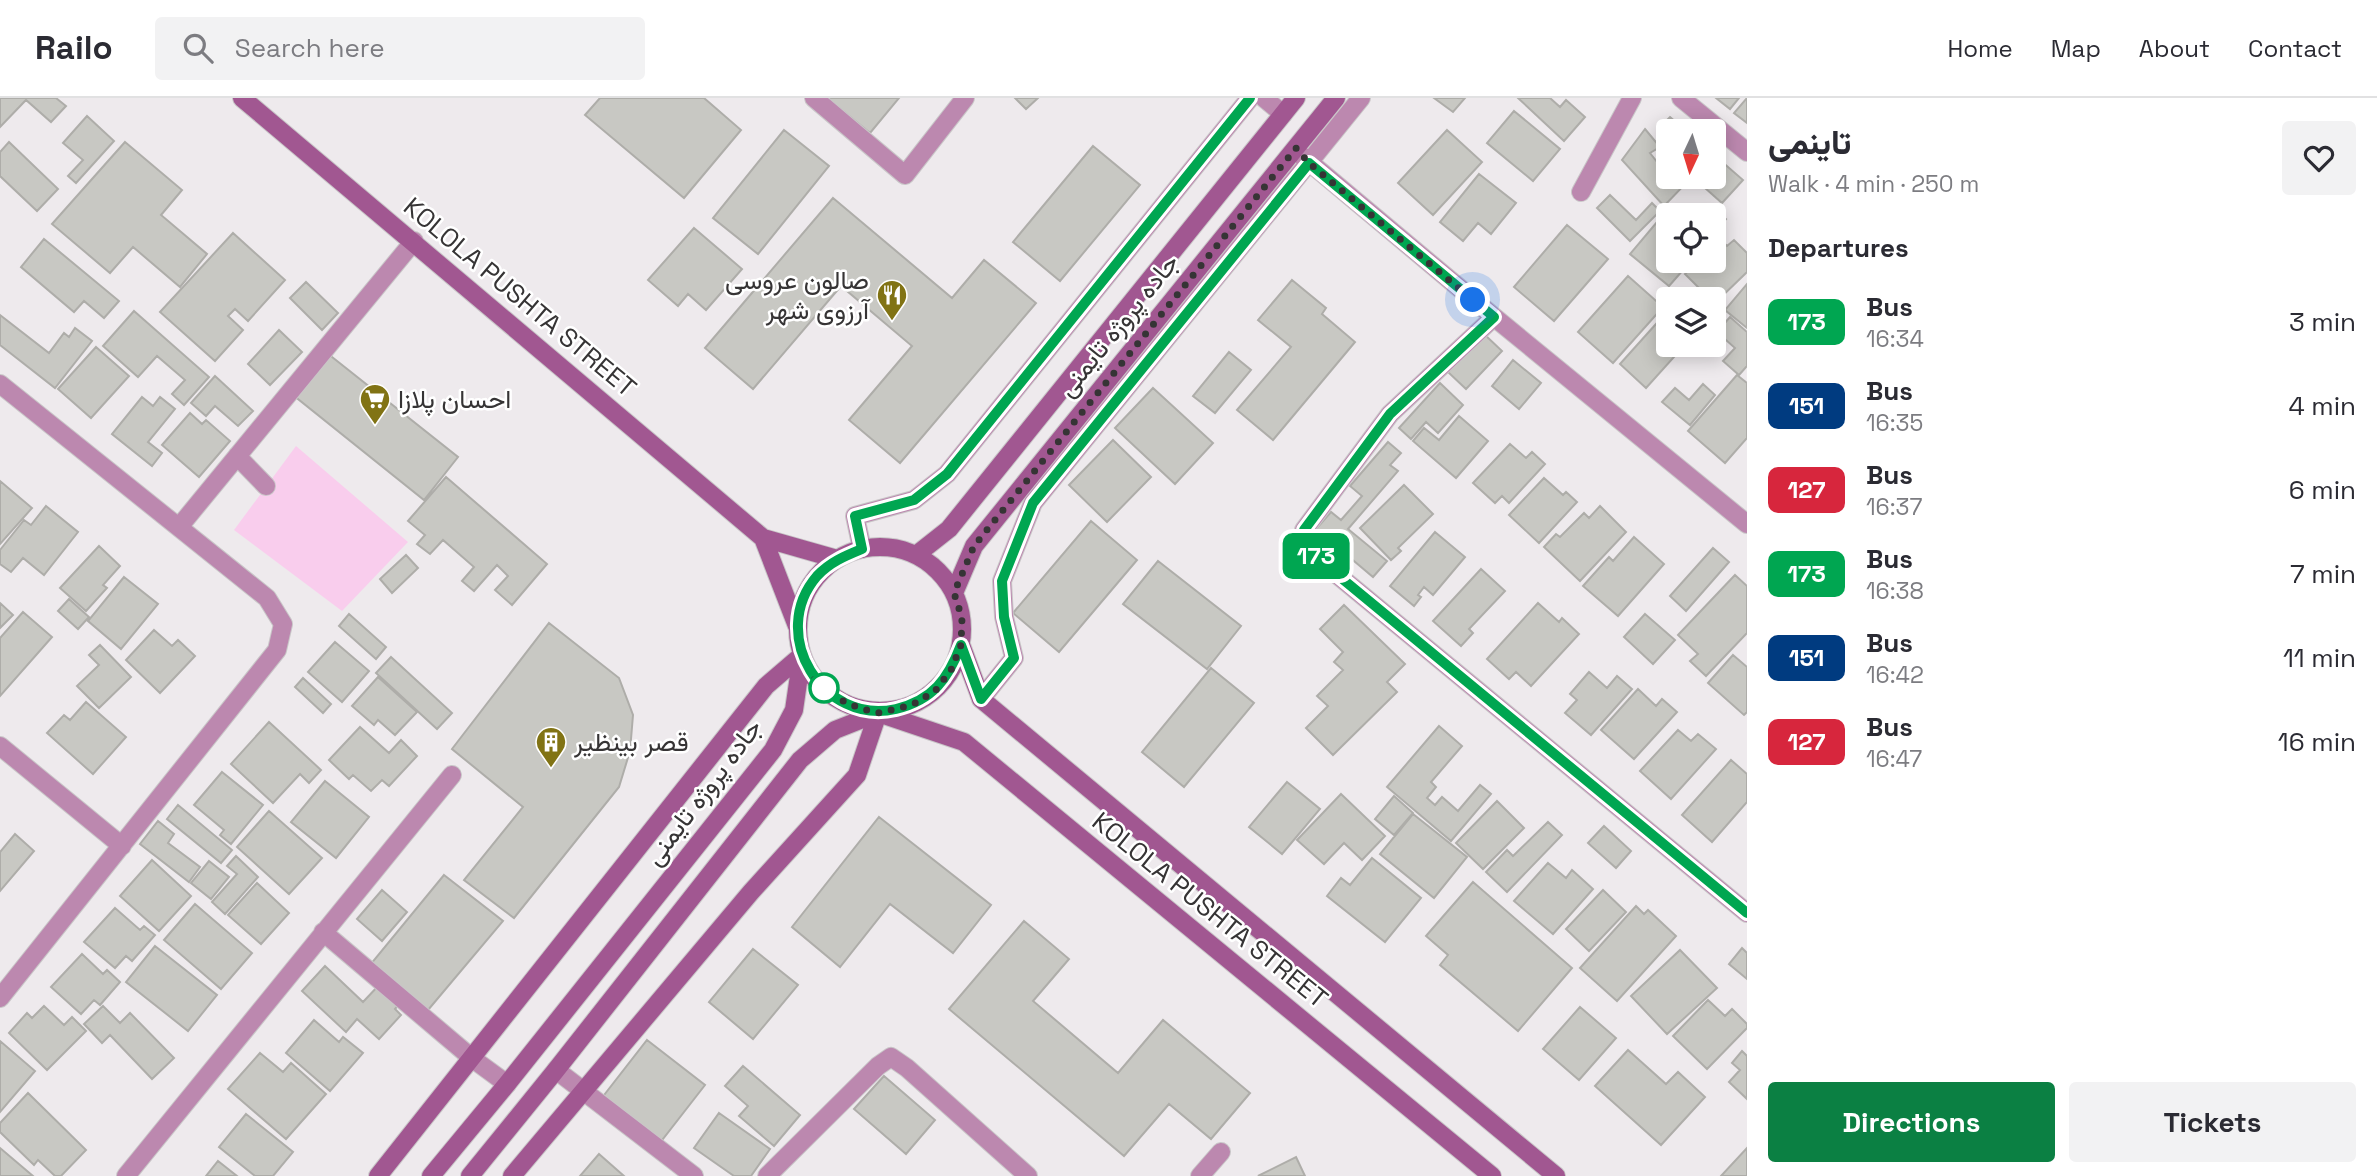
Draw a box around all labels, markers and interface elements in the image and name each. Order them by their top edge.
search box [155,17,645,80]
text: Railo [35,27,113,69]
icon: search [179,29,217,67]
text: Search here [235,31,385,65]
text: Home [1947,33,2013,64]
text: Map [2051,33,2101,64]
text: About [2139,33,2210,64]
text: Contact [2248,33,2342,64]
north arrow [1656,119,1726,189]
map controls [1656,119,1726,357]
button: heart [2282,121,2356,195]
text: تاینمی [1768,122,1851,164]
text: Walk · 4 min · 250 m [1768,169,1979,199]
street label: KOLOLA PUSHTA STREET [397,190,643,404]
button: locate [1656,203,1726,273]
text: Departures [1768,231,1909,265]
street label: جاده پروژه تایمنی [1050,246,1187,405]
place label: صالون عروسی آرزوی شهر [725,263,871,327]
restaurant icon: صالون عروسی آرزوی شهر [875,278,909,322]
your location [1455,282,1490,317]
button: layers [1656,287,1726,357]
text: Bus [1866,290,1913,324]
text: 3 min [2289,305,2356,339]
text: 173 [1787,306,1826,337]
text: 16:34 [1866,324,1924,354]
text: Bus [1866,374,1913,408]
supermarket icon: احسان پلازا [358,382,392,426]
place label: احسان پلازا [398,382,511,417]
text: 4 min [2288,389,2356,423]
text: 151 [1789,390,1824,421]
text: 16:35 [1866,408,1923,438]
text: Bus [1866,458,1913,492]
text: 6 min [2289,473,2356,507]
text: 127 [1787,474,1826,505]
text: 16:37 [1866,492,1922,522]
line badge: 173 [1276,533,1356,579]
text: 173 [1297,540,1335,571]
text: Bus [1866,542,1913,576]
text: 7 min [2290,557,2356,591]
text: 173 [1787,558,1826,589]
text: 16:38 [1866,576,1924,606]
text: Bus [1866,626,1913,660]
text: 11 min [2283,641,2356,675]
text: 151 [1789,642,1824,673]
text: 16:42 [1866,660,1924,690]
unlabelled marker [809,673,839,703]
text: Bus [1866,710,1913,744]
street label: جاده پروژه تایمنی [637,712,770,873]
building icon: قصر بینظیر [534,725,568,769]
place label: قصر بینظیر [573,725,689,759]
text: 16 min [2278,725,2356,759]
text: 127 [1787,726,1826,757]
text: 16:47 [1866,744,1922,774]
street label: KOLOLA PUSHTA STREET [1085,804,1335,1016]
button: Directions [1768,1082,2055,1162]
button: Tickets [2069,1082,2356,1162]

